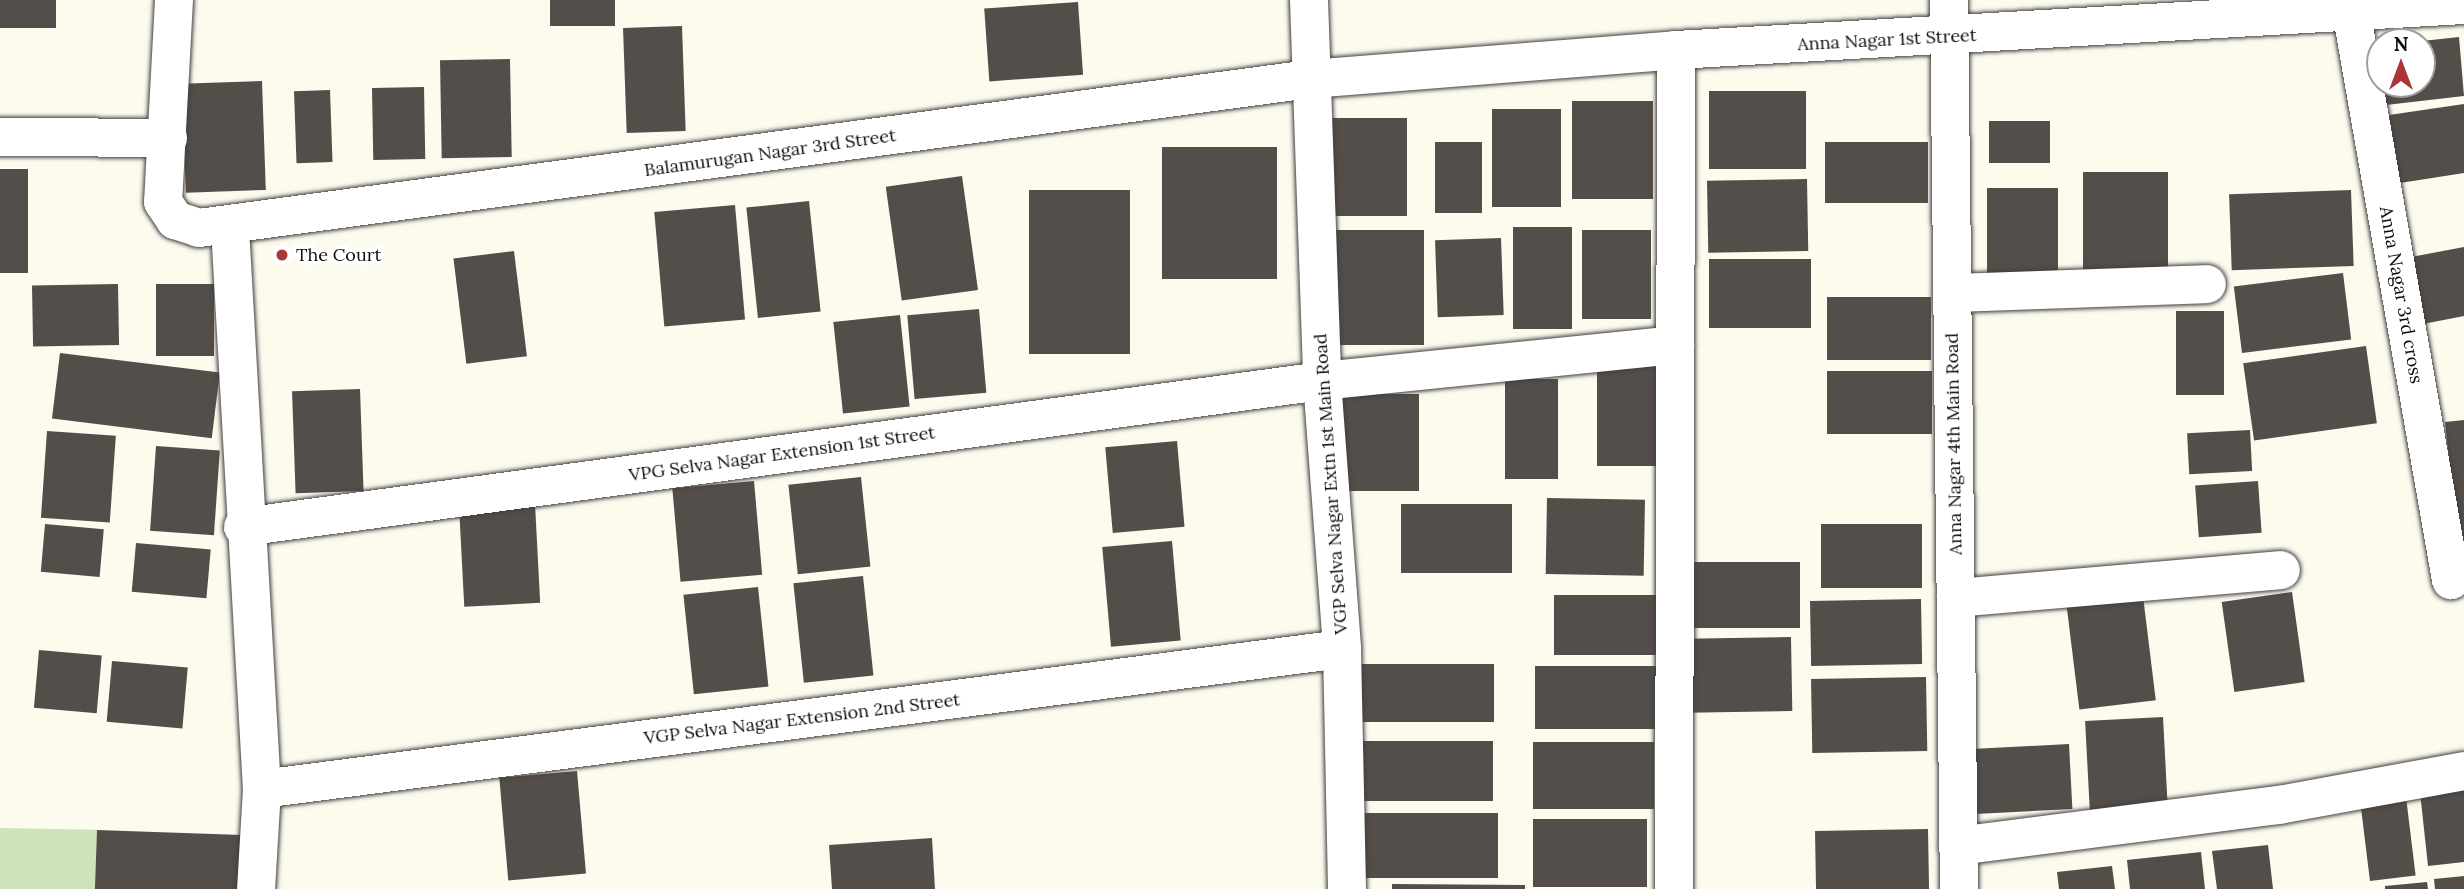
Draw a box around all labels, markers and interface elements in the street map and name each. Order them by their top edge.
street label: Anna Nagar 1st Street [1797,25,1977,55]
north arrow [2366,28,2436,98]
text: N [2394,32,2408,56]
street label: Balamurugan Nagar 3rd Street [643,125,897,181]
street label: Anna Nagar 3rd cross [2375,205,2427,385]
place label: The Court [296,244,382,266]
marker: The Court [274,247,290,263]
street label: VGP Selva Nagar Extn 1st Main Road [1310,333,1352,635]
street label: Anna Nagar 4th Main Road [1941,333,1967,555]
street label: VPG Selva Nagar Extension 1st Street [627,422,937,486]
street label: VGP Selva Nagar Extension 2nd Street [643,689,961,749]

